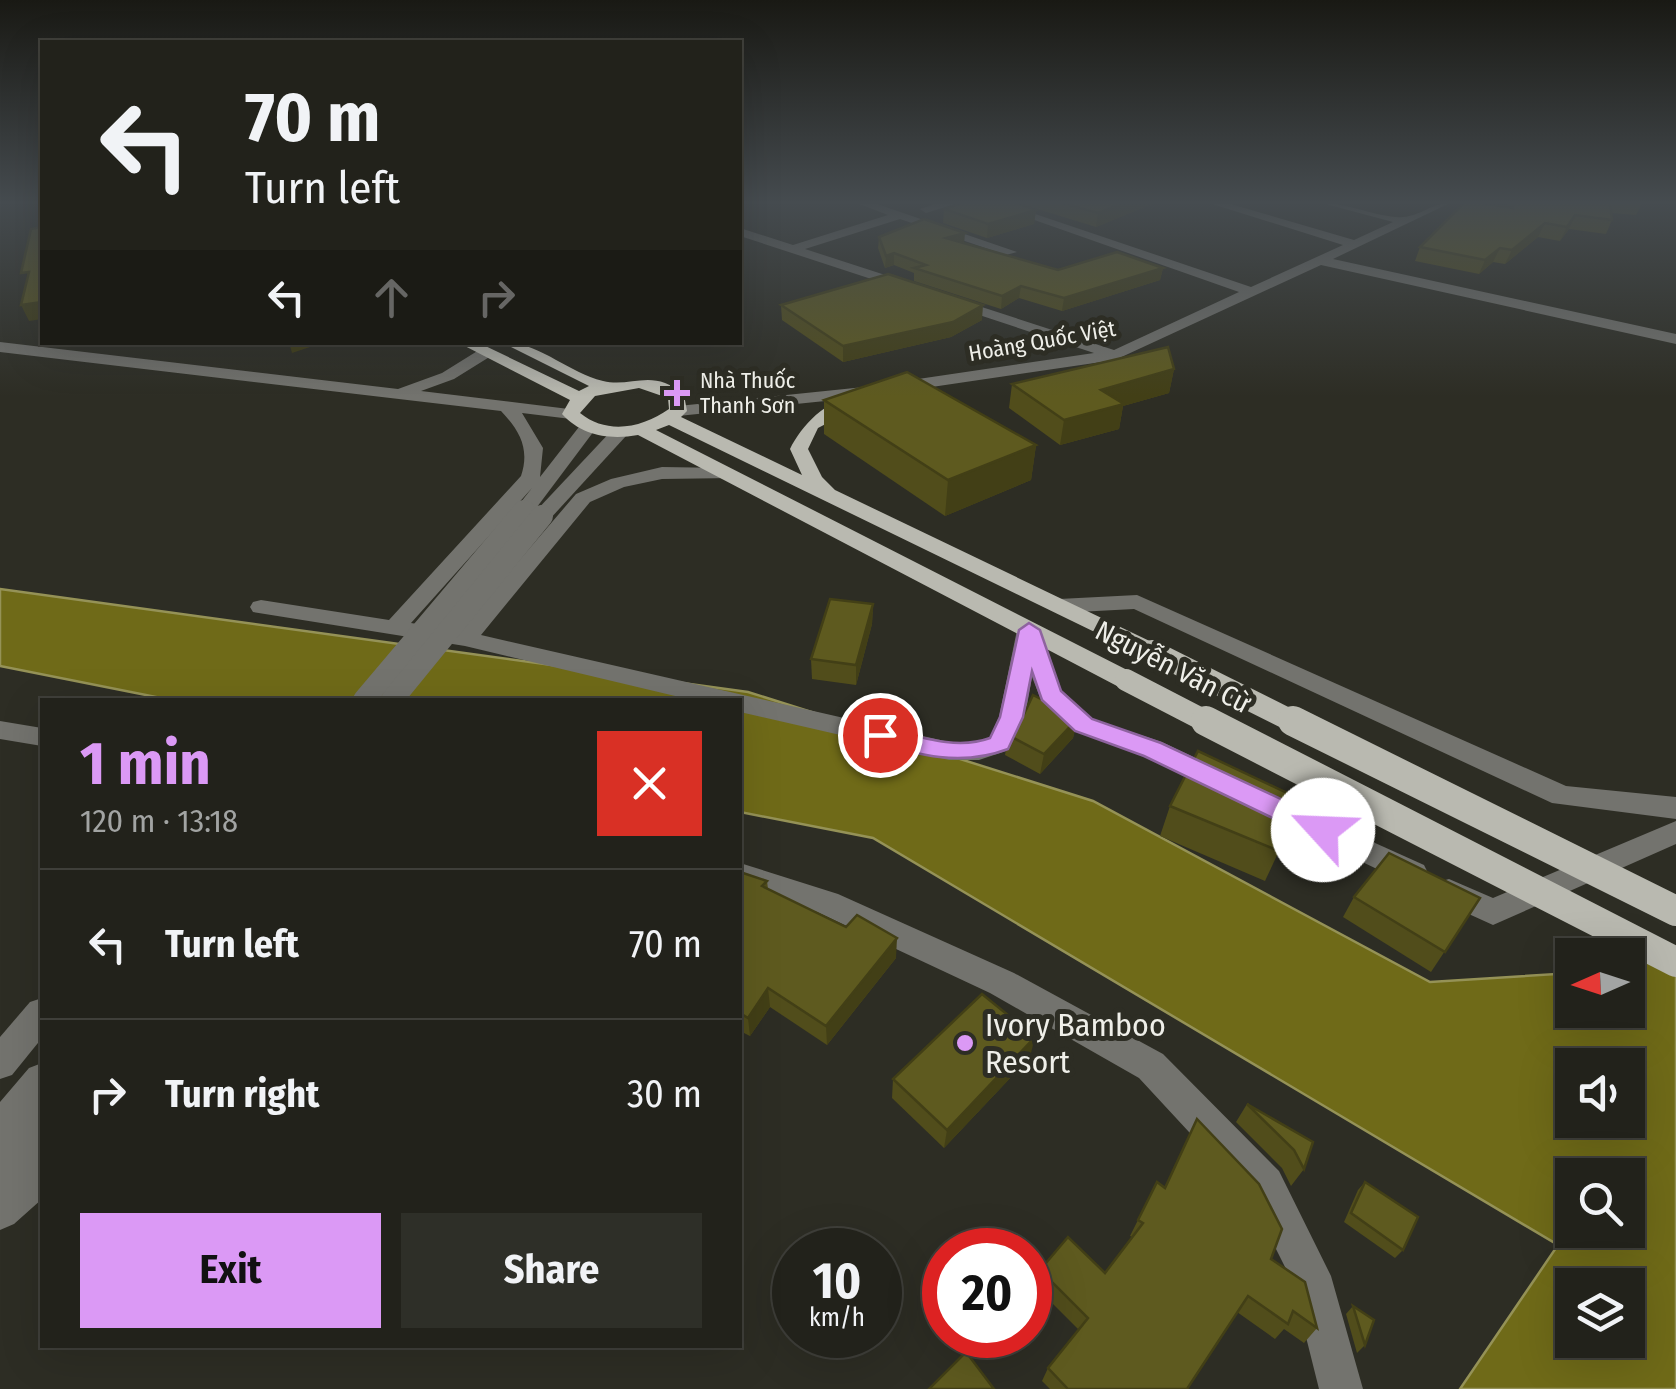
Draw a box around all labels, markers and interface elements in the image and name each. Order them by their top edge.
text: 70 m [245,76,380,160]
icon: left [80,80,210,210]
text: Turn left [245,161,400,215]
icon: left [259,270,314,325]
icon: ahead [364,270,419,325]
icon: right [469,270,524,325]
street label: Hoàng Quốc Việt [966,315,1118,367]
place label: Nhà Thuốc Thanh Sơn [700,367,796,419]
marker: Nhà Thuốc Thanh Sơn [664,380,690,406]
street label: Nguyễn Văn Cừ [1090,614,1256,720]
pin [838,693,923,778]
icon: arrive [853,708,908,763]
text: 1 min [80,728,211,800]
button: close [597,731,702,836]
position arrow [1271,778,1375,882]
text: 120 m · 13:18 [80,802,238,840]
icon: left [80,917,135,972]
text: Turn left [165,921,299,967]
text: 70 m [629,921,702,967]
north arrow [1555,938,1645,1028]
map controls [1555,938,1645,1358]
place label: Ivory Bamboo Resort [985,1006,1166,1081]
marker: Ivory Bamboo Resort [954,1032,976,1054]
button: sound [1555,1048,1645,1138]
icon: right [80,1067,135,1122]
text: Turn right [165,1071,319,1117]
text: 30 m [627,1071,702,1117]
button: search [1555,1158,1645,1248]
button: Exit [80,1213,381,1328]
button: Share [401,1213,702,1328]
speed limit sign: 20 [922,1228,1052,1358]
text: 10 [813,1251,861,1311]
button: layers [1555,1268,1645,1358]
text: km/h [809,1303,865,1333]

